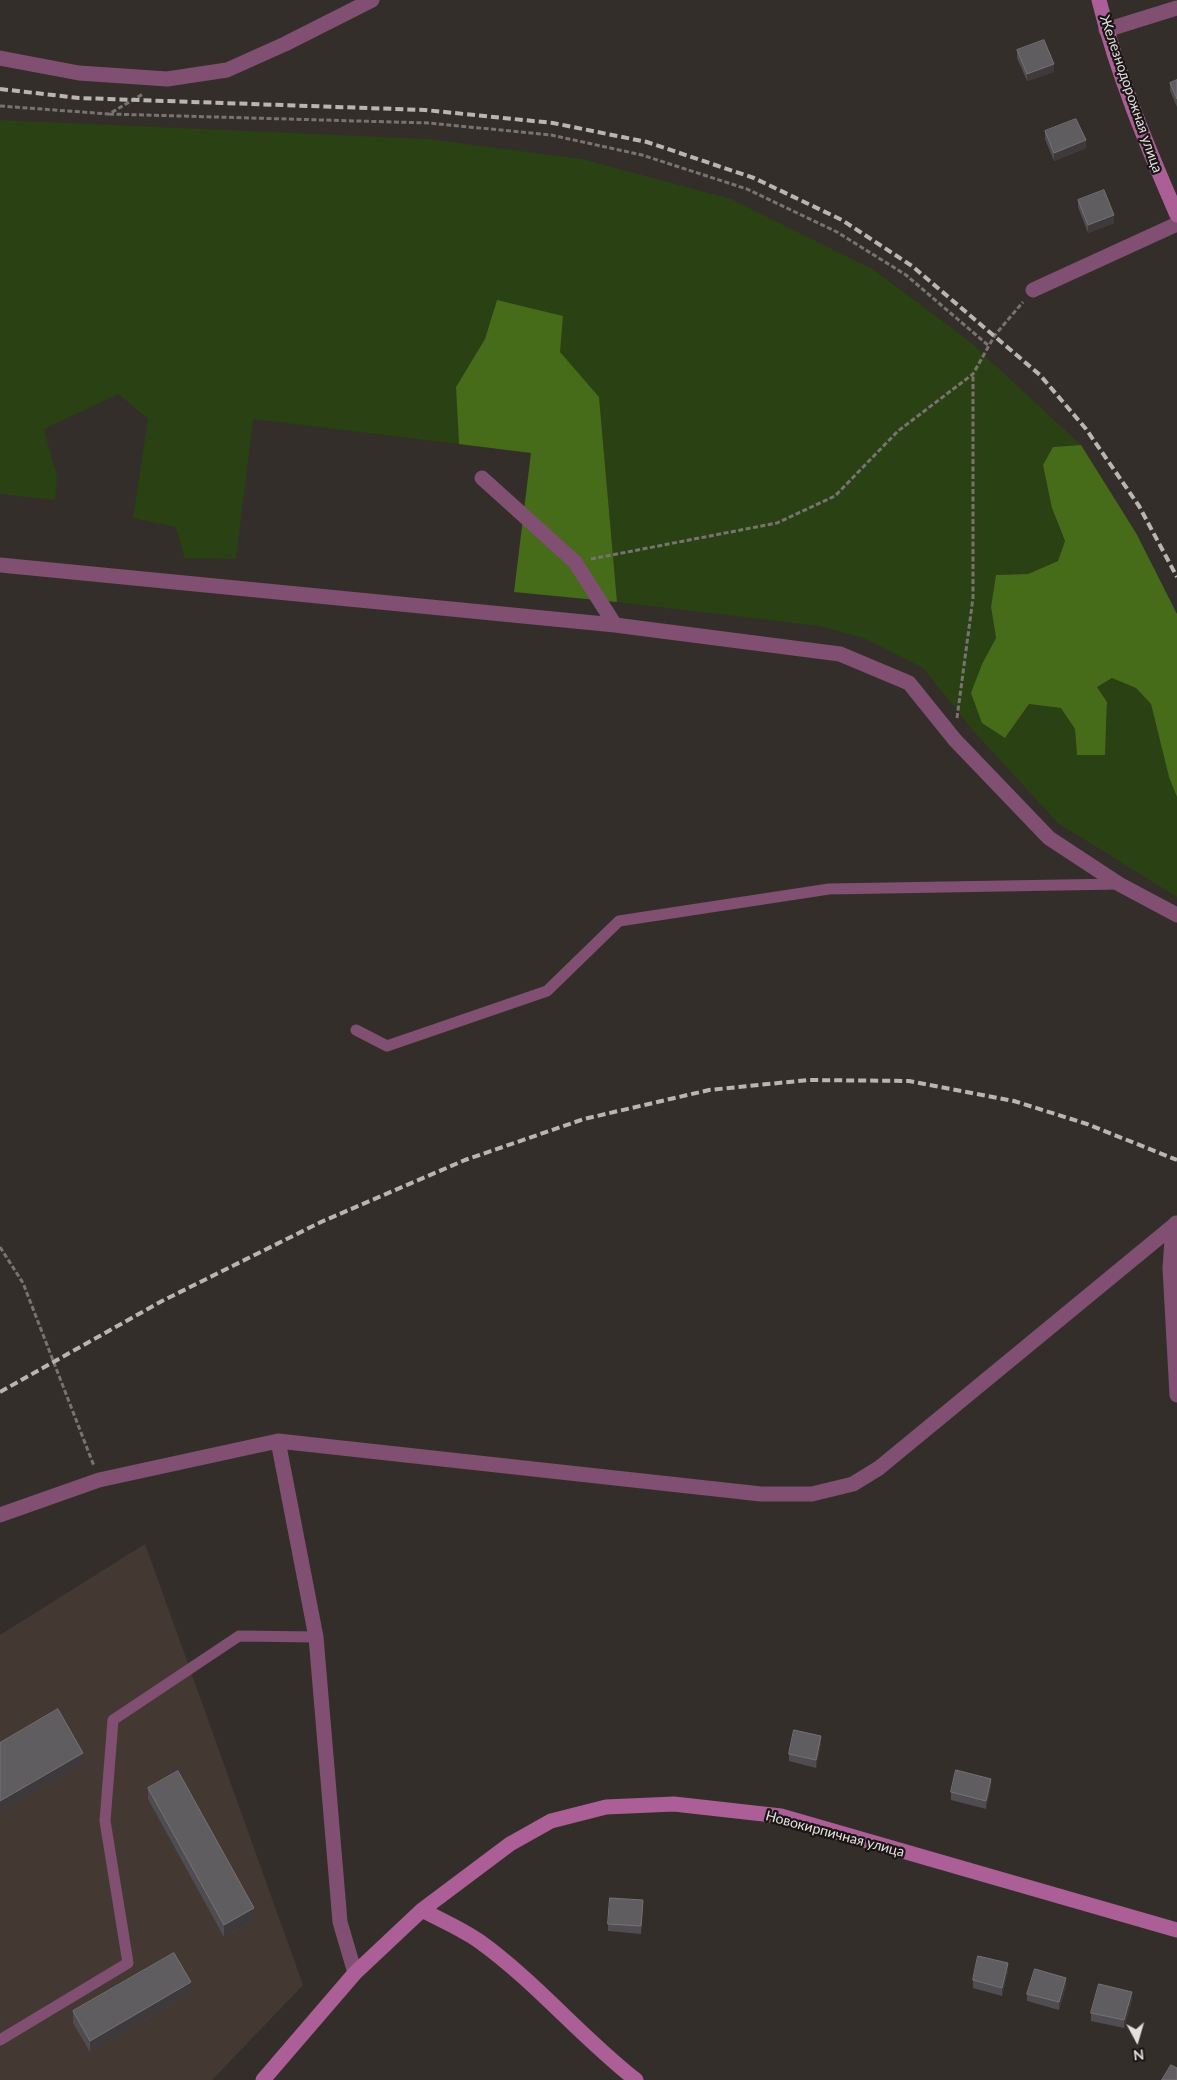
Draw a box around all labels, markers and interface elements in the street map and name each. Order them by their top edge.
street label: Железнодорожная улица [1096,13,1166,175]
street label: Новокирпичная улица [764,1807,906,1861]
north arrow [1112,2015,1162,2065]
text: N [1132,2046,1145,2064]

